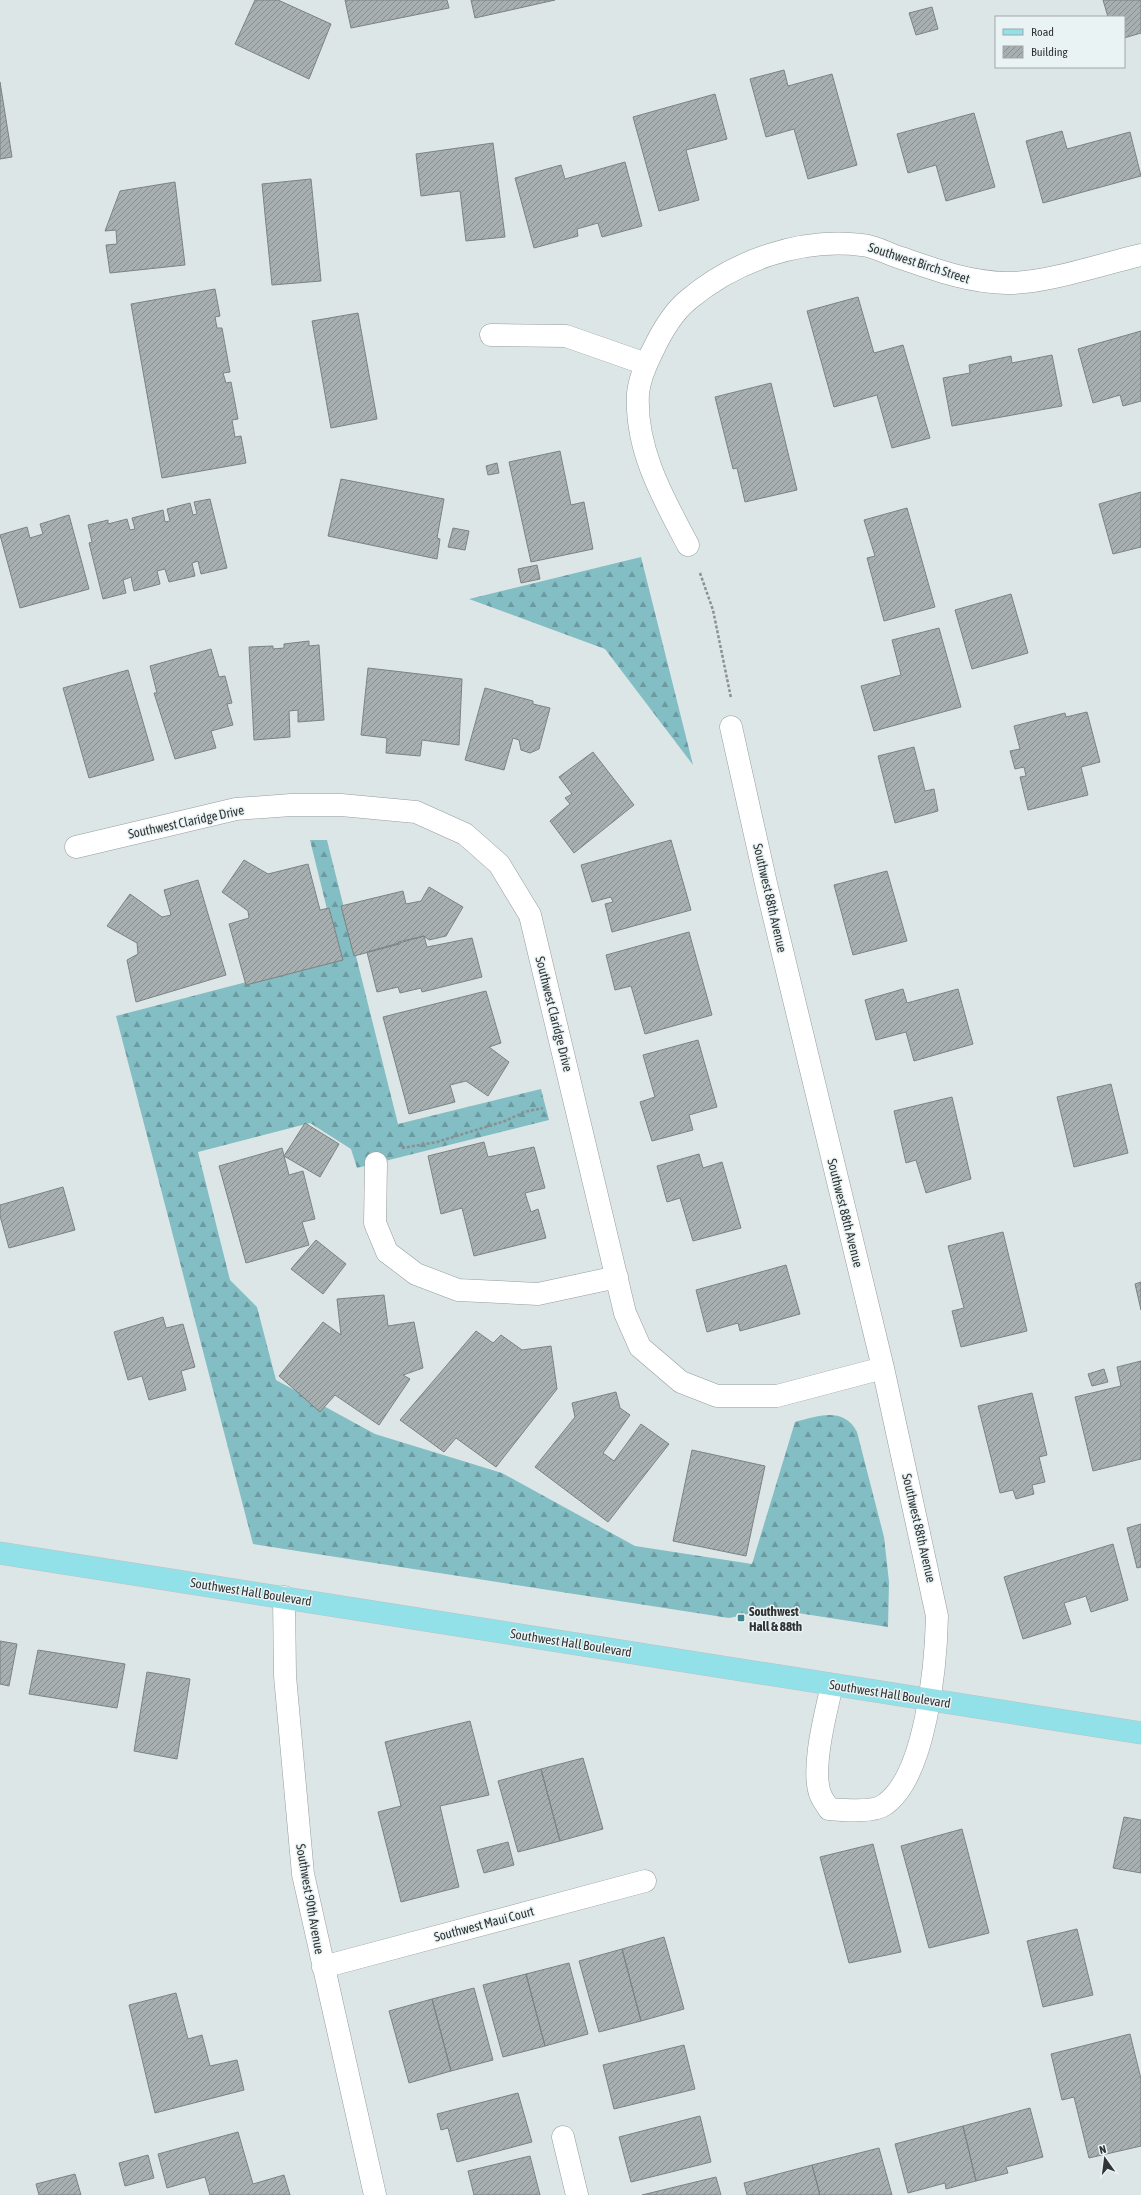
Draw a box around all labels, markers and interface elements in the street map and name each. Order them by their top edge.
legend [995,16,1125,68]
text: Road [1031,25,1054,39]
text: Building [1031,45,1069,59]
street label: Southwest Birch Street [866,239,972,287]
street label: Southwest Claridge Drive [127,802,245,842]
street label: Southwest 88th Avenue [750,842,790,954]
street label: Southwest Claridge Drive [532,955,576,1073]
street label: Southwest 88th Avenue [824,1157,866,1269]
street label: Southwest 88th Avenue [899,1472,939,1584]
street label: Southwest Hall Boulevard [189,1575,313,1609]
place label: Southwest Hall & 88th [749,1604,802,1634]
marker: Southwest Hall & 88th [736,1613,746,1623]
street label: Southwest Hall Boulevard [509,1626,633,1660]
street label: Southwest Hall Boulevard [828,1677,952,1711]
street label: Southwest 90th Avenue [293,1843,327,1955]
street label: Southwest Maui Court [432,1903,536,1945]
north arrow [1085,2139,1125,2179]
text: N [1098,2143,1107,2156]

